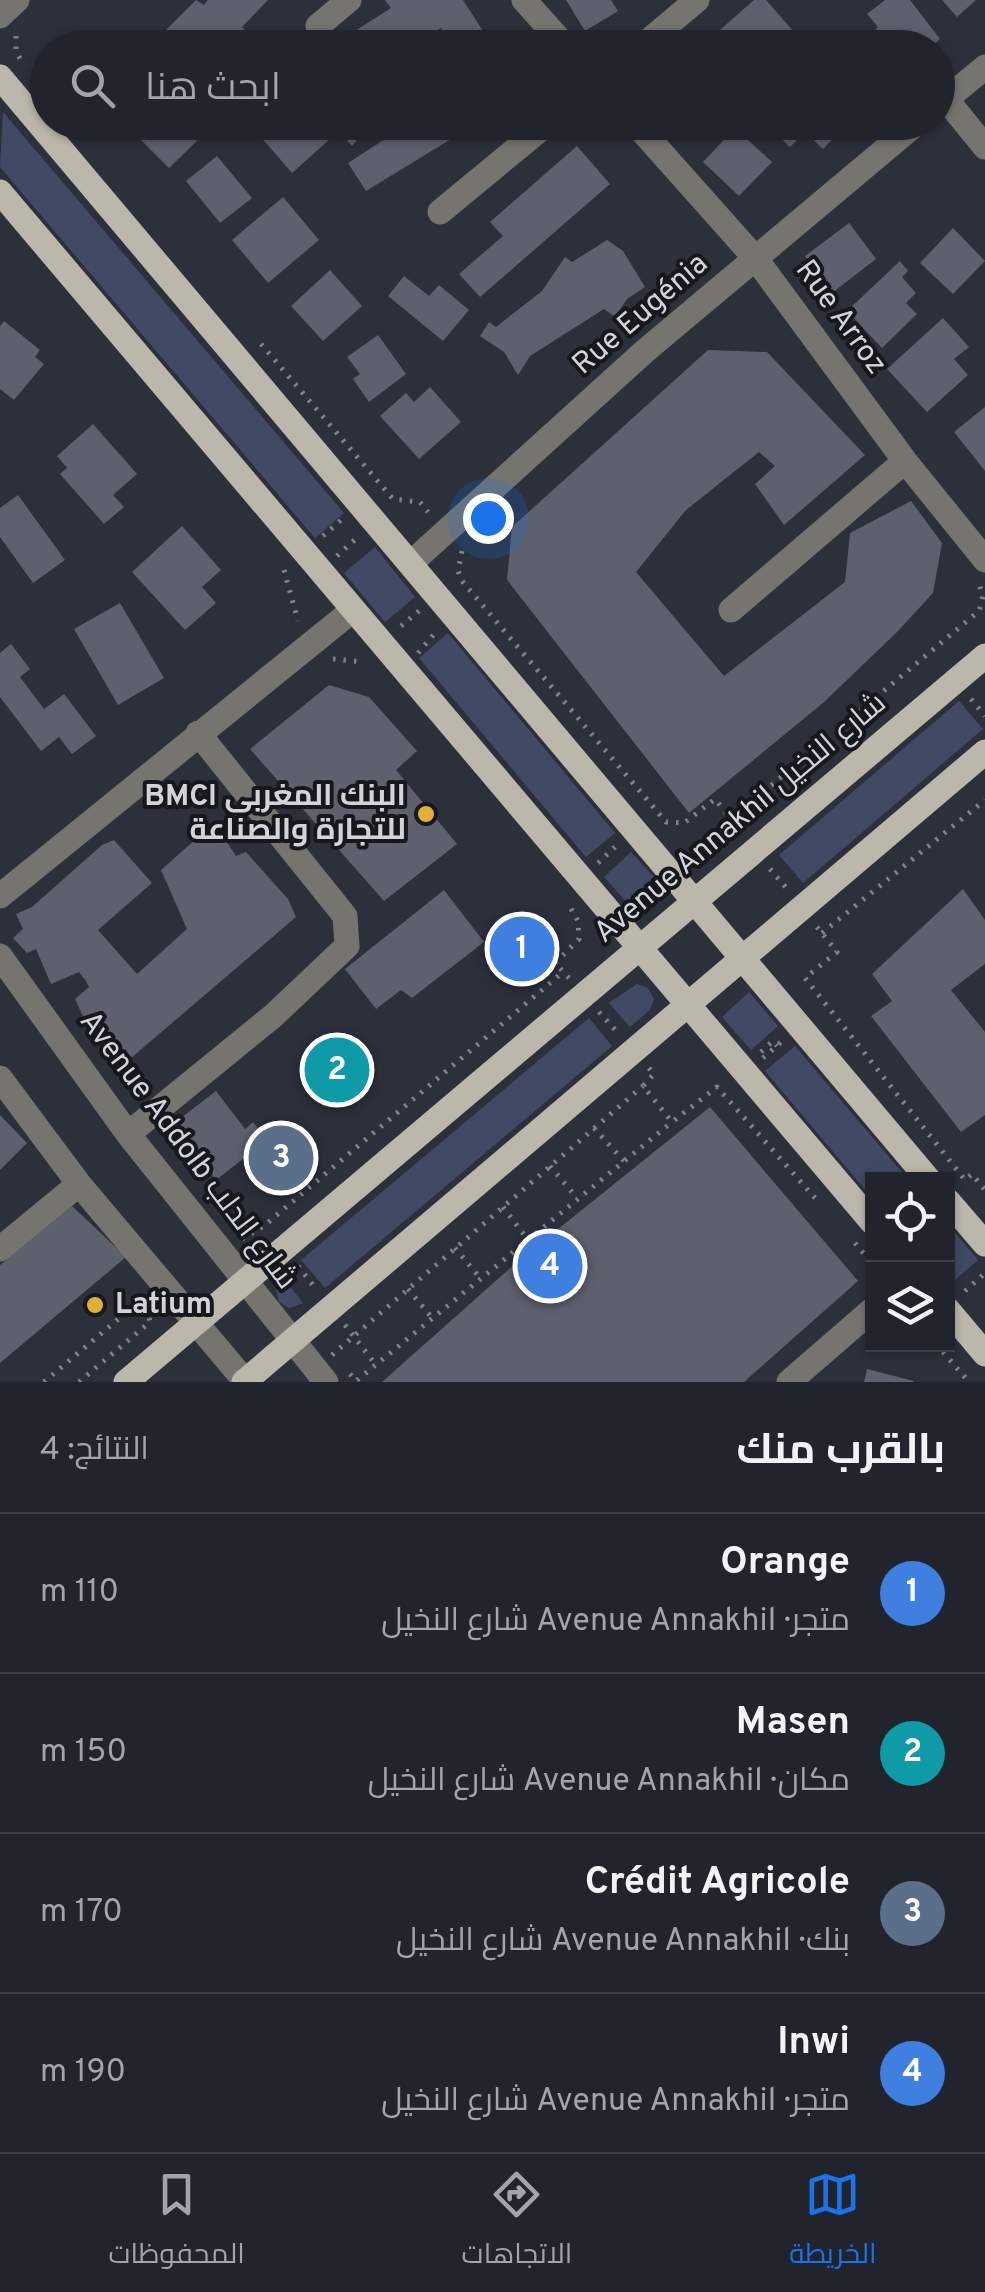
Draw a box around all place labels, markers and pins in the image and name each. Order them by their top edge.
place label: BMCI البنك المغربي للتجارة والصناعة [144,779,406,850]
marker: BMCI البنك المغربي للتجارة والصناعة [415,803,437,825]
pin: 1 [490,912,554,986]
pin: 2 [304,1032,370,1108]
pin: 3 [248,1120,314,1196]
pin: 4 [518,1228,582,1304]
place label: Latium [115,1287,212,1324]
marker: Latium [84,1294,106,1316]

